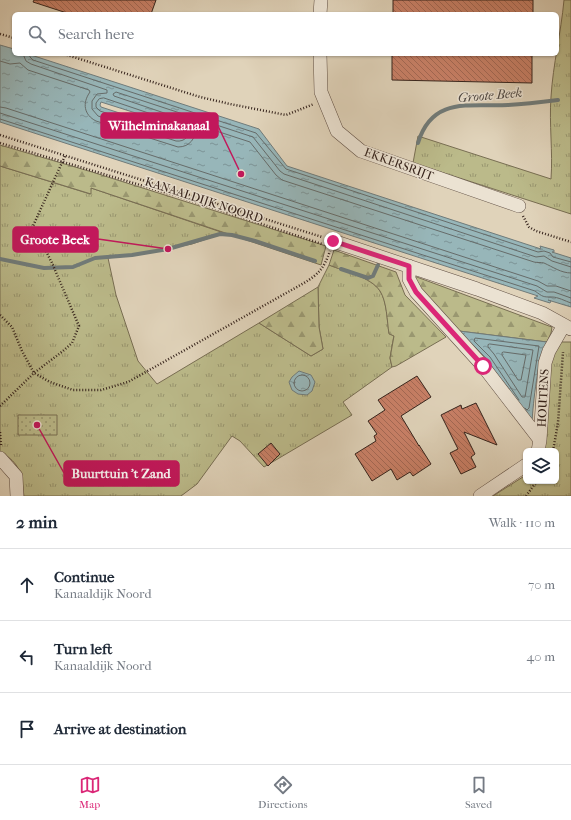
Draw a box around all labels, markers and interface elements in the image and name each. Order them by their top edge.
search box [12,12,559,56]
icon: search [26,23,48,45]
text: Search here [58,25,134,43]
water label: Groote Beek [457,85,523,105]
callout: Wilhelminakanaal [101,113,218,138]
text: Wilhelminakanaal [107,118,210,133]
street label: EKKERSRIJT [362,145,437,183]
street label: KANAALDIJK NOORD [143,174,265,226]
callout: Groote Beek [13,227,98,252]
text: Groote Beek [20,232,91,247]
route end [324,232,342,250]
route start [474,357,492,375]
street label: HOUTENS [534,368,552,428]
map controls [523,448,559,484]
button: layers [523,448,559,484]
callout: Buurttuin 't Zand [64,461,179,486]
text: Buurttuin 't Zand [71,466,171,481]
text: 2 min [16,512,57,532]
text: Walk · 110 m [489,515,555,530]
text: Continue [54,568,114,586]
icon: ahead [16,574,38,596]
text: 70 m [528,577,555,592]
text: Kanaaldijk Noord [54,586,152,601]
text: Turn left [54,640,112,658]
icon: left [16,646,38,668]
text: 40 m [527,649,555,664]
text: Kanaaldijk Noord [54,658,152,673]
icon: arrive [16,718,38,740]
text: Arrive at destination [54,720,186,738]
tab: Map [79,774,101,811]
tab: Directions [258,774,308,811]
tab: Saved [465,774,492,811]

